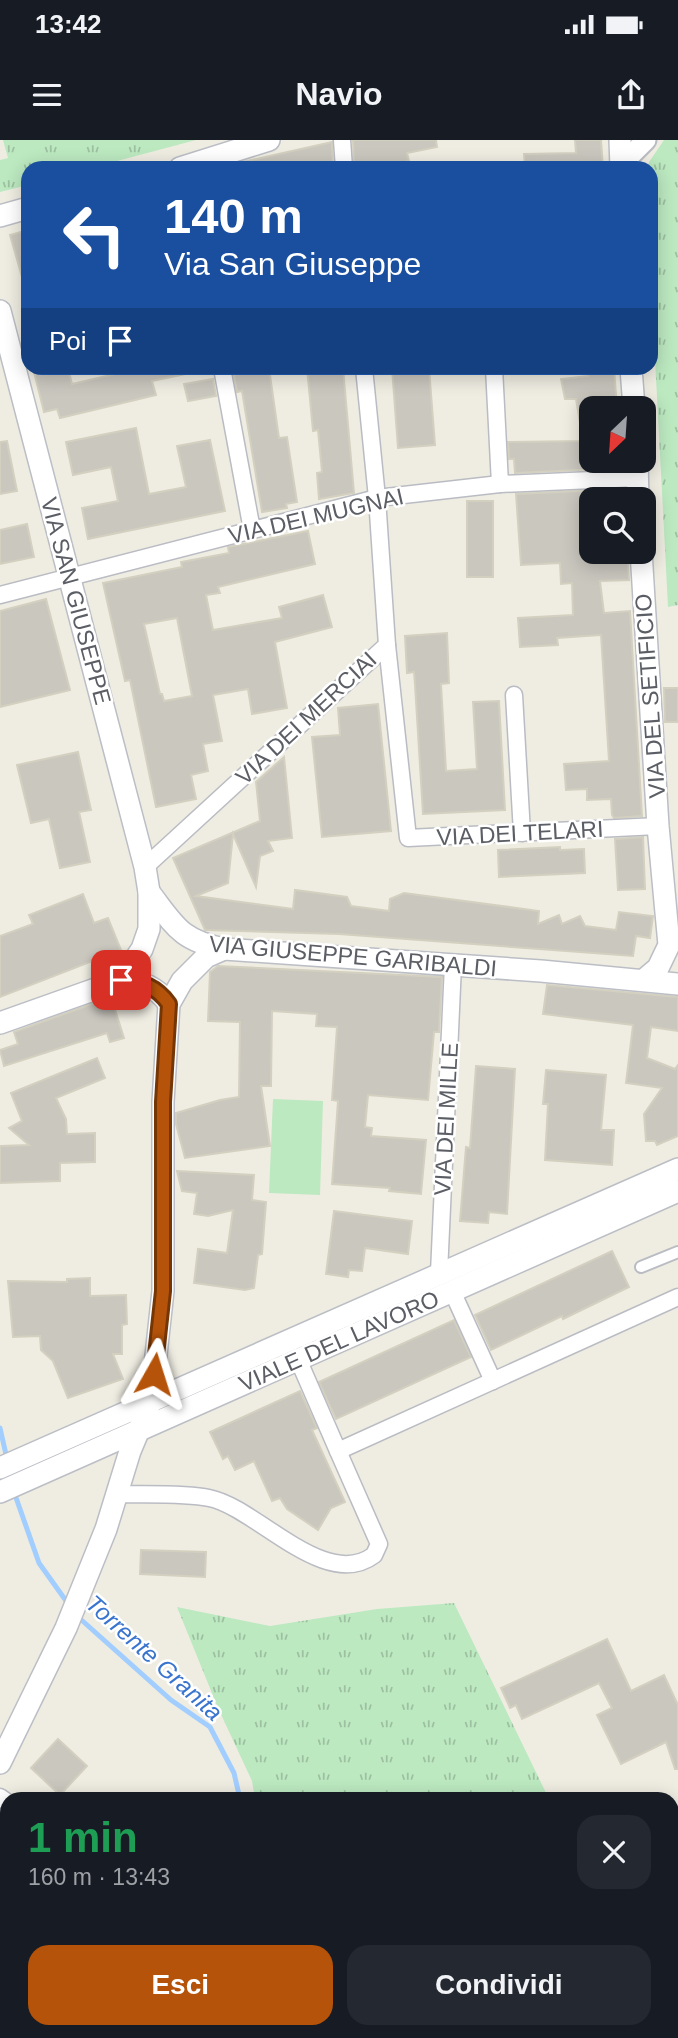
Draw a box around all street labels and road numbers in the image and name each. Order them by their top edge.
street label: VIA DEI MUGNAI [226,483,406,549]
street label: VIA SAN GIUSEPPE [36,495,116,707]
street label: VIA DEL SETIFICIO [630,593,670,799]
street label: VIA DEI MERCIAI [230,646,382,790]
street label: VIA DEI TELARI [436,816,604,850]
street label: VIA GIUSEPPE GARIBALDI [208,930,498,982]
street label: VIA DEI MILLE [429,1042,463,1196]
street label: VIALE DEL LAVORO [235,1285,443,1397]

